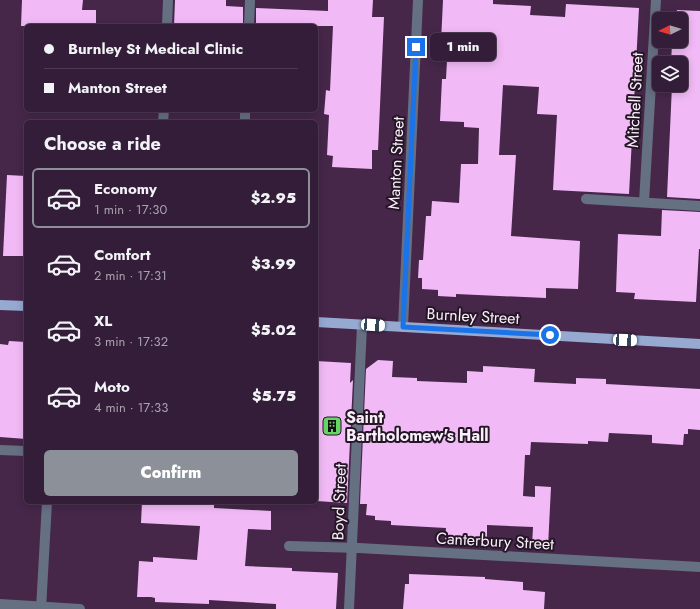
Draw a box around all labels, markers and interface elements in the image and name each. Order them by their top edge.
north arrow [652,12,688,48]
map controls [652,12,688,92]
callout: 1 min [430,33,496,61]
text: 1 min [447,37,479,56]
text: Burnley St Medical Clinic [68,38,243,60]
route end [407,38,425,56]
street label: Mitchell Street [621,52,649,148]
button: layers [652,56,688,92]
text: Manton Street [68,77,167,99]
street label: Manton Street [382,116,410,210]
text: Choose a ride [44,131,161,157]
text: Economy [94,178,157,200]
icon: car [46,180,82,216]
text: $2.95 [251,187,296,209]
text: 1 min · 17:30 [94,200,167,219]
text: Comfort [94,244,151,266]
icon: car [46,246,82,282]
text: $3.99 [251,253,296,275]
text: 2 min · 17:31 [94,266,167,285]
street label: Burnley Street [426,302,520,330]
text: XL [94,310,112,332]
icon: car [46,312,82,348]
car [361,318,385,332]
text: $5.02 [251,319,296,341]
route start [541,326,559,344]
text: 3 min · 17:32 [94,332,168,351]
car [613,333,637,347]
text: Moto [94,376,130,398]
icon: car [46,378,82,414]
text: $5.75 [252,385,296,407]
text: 4 min · 17:33 [94,398,168,417]
place label: Saint Bartholomew's Hall [346,406,489,447]
building icon: Saint Bartholomew's Hall [321,415,343,437]
button: Confirm [44,450,298,496]
street label: Boyd Street [326,463,352,541]
street label: Canterbury Street [435,526,555,556]

